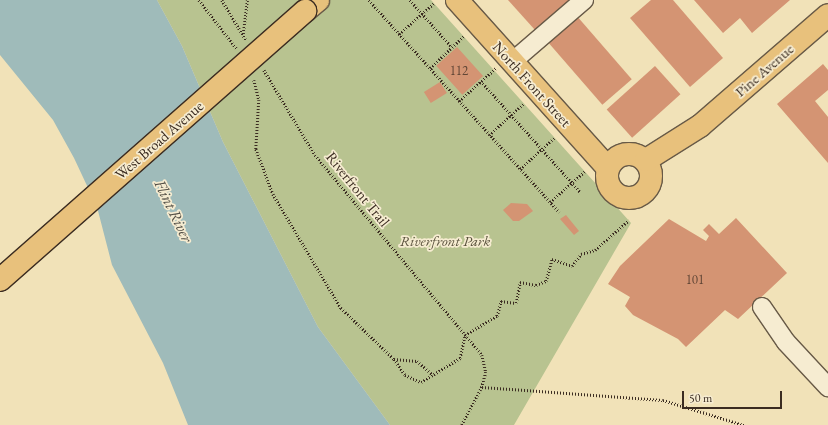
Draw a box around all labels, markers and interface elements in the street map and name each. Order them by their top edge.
street label: North Front Street [489,38,575,130]
street label: Pine Avenue [731,40,797,100]
house number: 112 [450,63,468,79]
street label: West Broad Avenue [111,97,207,183]
street label: Riverfront Trail [322,148,394,230]
water label: Flint River [150,177,196,245]
park label: Riverfront Park [400,232,490,250]
house number: 101 [686,272,704,288]
scale bar [684,383,784,409]
text: 50 m [689,390,712,406]

